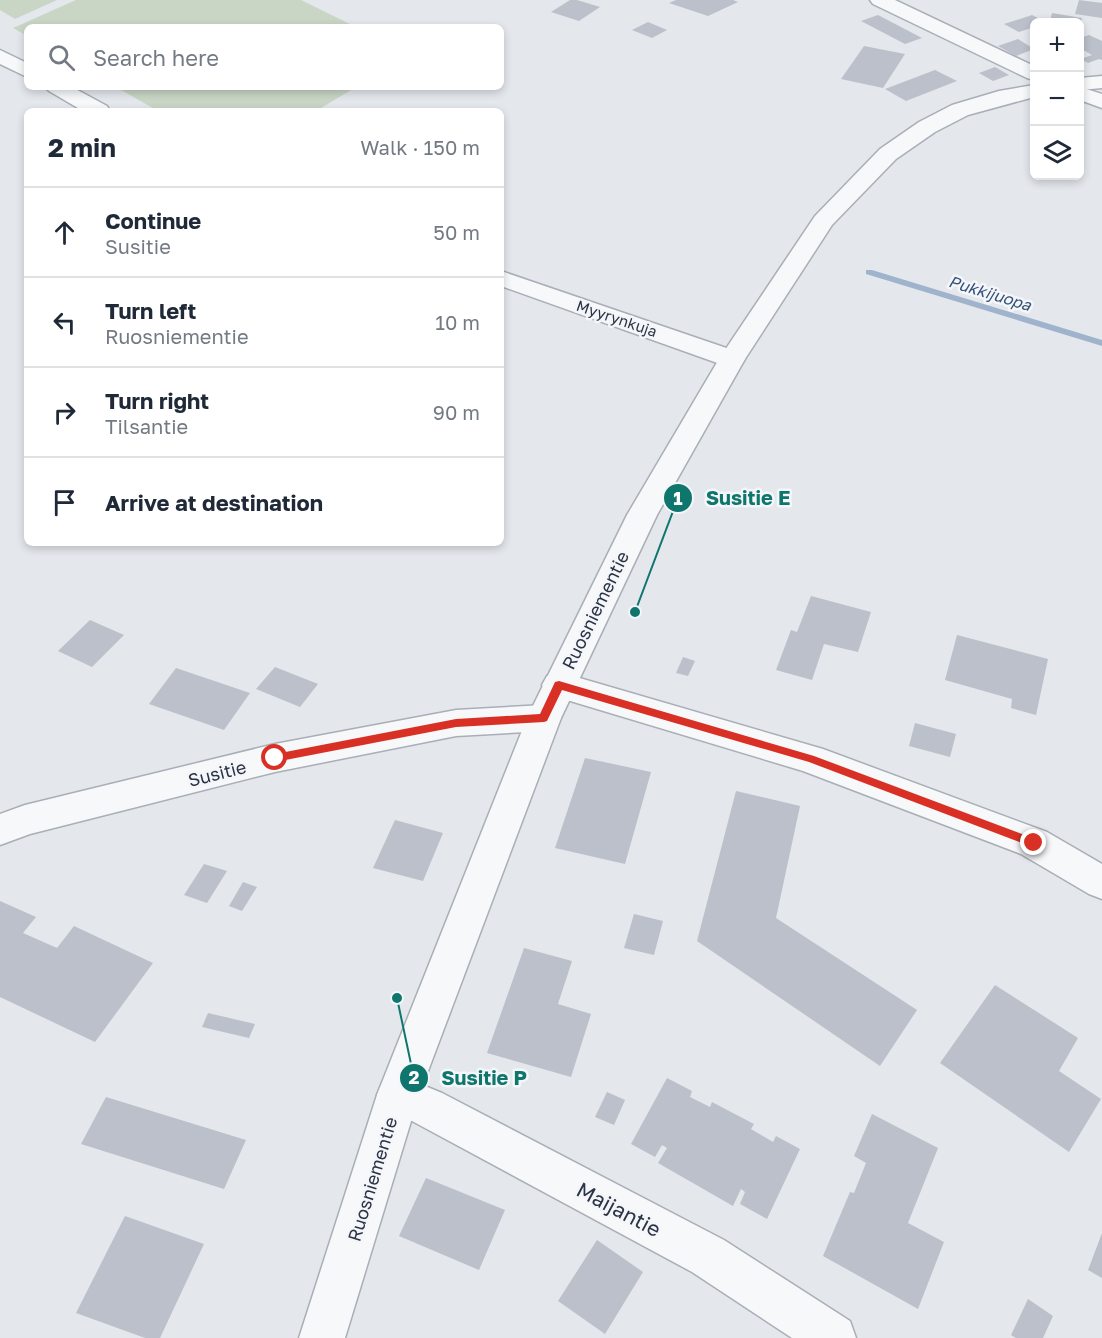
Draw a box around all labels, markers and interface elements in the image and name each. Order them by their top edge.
map controls [1030,18,1084,180]
button: + [1030,18,1084,72]
search box [24,24,504,90]
icon: search [45,41,78,74]
text: Search here [93,44,219,71]
button: − [1030,72,1084,126]
button: layers [1030,126,1084,180]
text: 2 min [48,132,116,163]
text: Walk · 150 m [360,135,480,159]
text: Continue [105,207,201,234]
icon: ahead [48,216,81,249]
text: 50 m [433,220,480,244]
text: Susitie [105,234,171,258]
water label: Pukkijuopa [946,271,1034,315]
street label: Myyrynkuja [574,296,660,340]
text: Turn left [105,297,196,324]
icon: left [48,306,81,339]
text: 10 m [435,310,480,334]
text: Ruosniementie [105,324,249,348]
text: Turn right [105,387,209,414]
icon: right [48,396,81,429]
text: 90 m [433,400,480,424]
text: Tilsantie [105,414,188,438]
callout: Susitie E [663,479,802,517]
text: Susitie E [706,485,790,509]
icon: arrive [48,486,81,519]
text: 1 [673,487,683,509]
text: Arrive at destination [105,489,323,516]
street label: Ruosniementie [557,547,633,673]
route start [261,744,287,770]
street label: Susitie [186,755,248,791]
route end [1020,829,1046,855]
callout: Susitie P [399,1059,538,1097]
text: Susitie P [441,1065,527,1089]
text: 2 [409,1066,420,1088]
street label: Ruosniementie [343,1114,401,1244]
street label: Maijantie [572,1176,666,1242]

